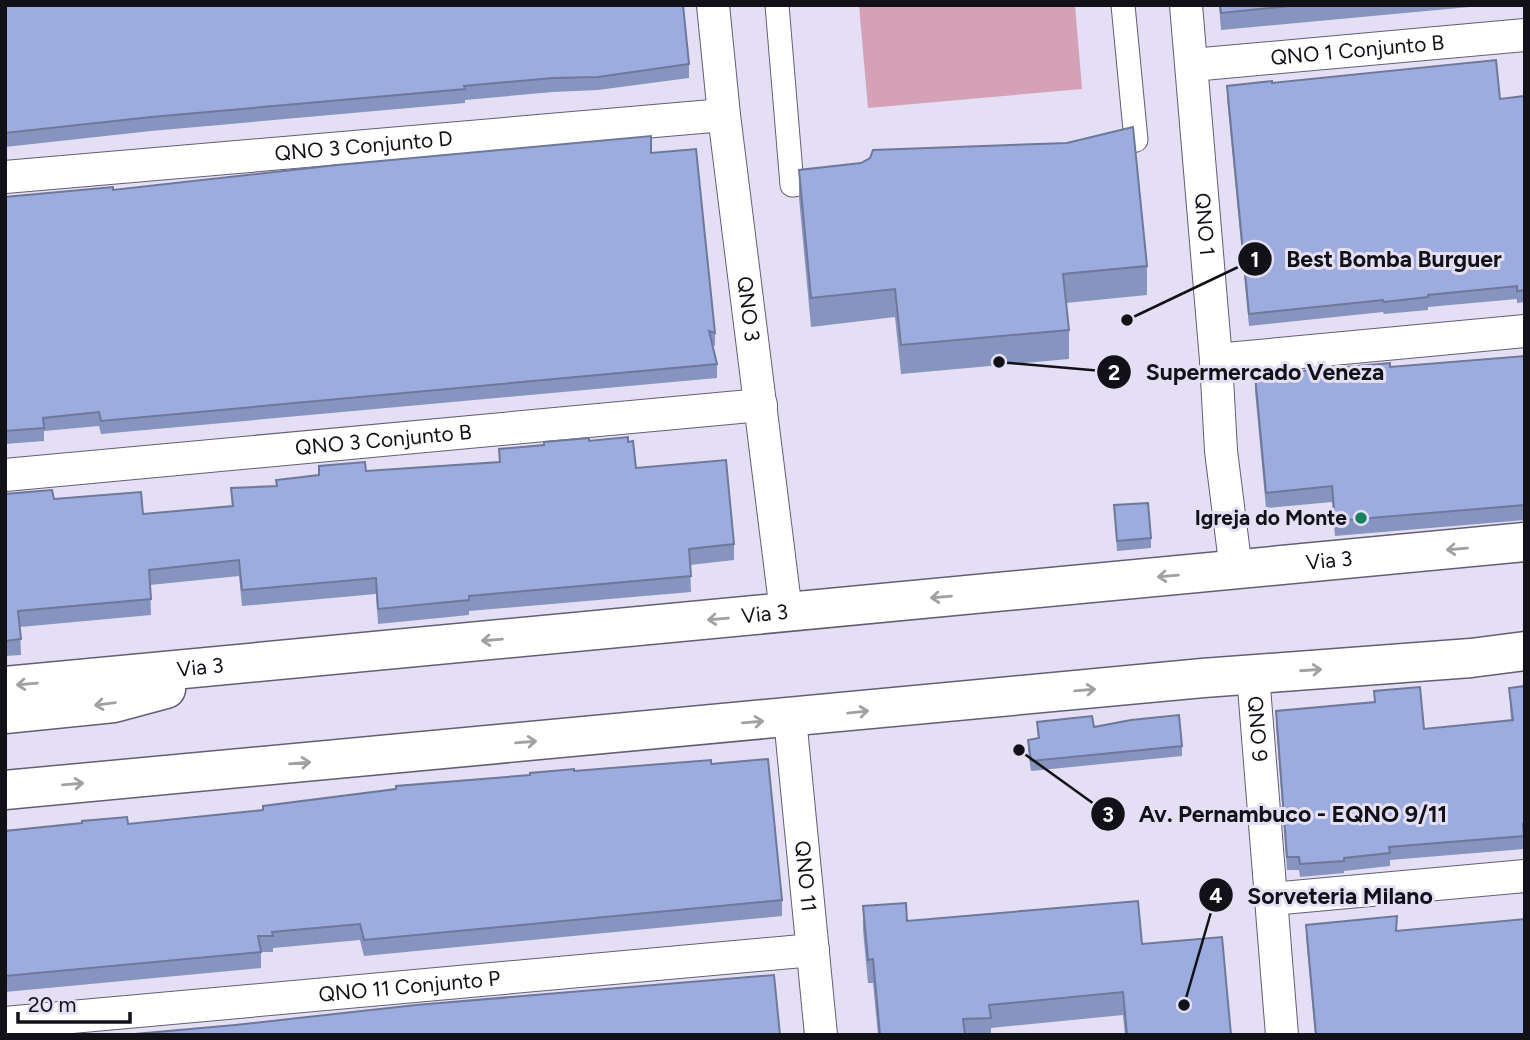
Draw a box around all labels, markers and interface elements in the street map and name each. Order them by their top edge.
street label: QNO 1 Conjunto B [1269,29,1445,70]
street label: QNO 3 Conjunto D [274,125,454,166]
street label: QNO 1 [1190,192,1220,257]
callout: Best Bomba Burguer [1237,237,1515,281]
text: Best Bomba Burguer [1286,245,1502,273]
text: 1 [1251,247,1259,272]
street label: QNO 3 [732,275,765,343]
callout: Supermercado Veneza [1096,350,1398,394]
text: Supermercado Veneza [1146,358,1384,386]
text: 2 [1108,360,1120,385]
street label: QNO 3 Conjunto B [294,419,473,460]
place label: Igreja do Monte [1195,505,1347,530]
marker: Igreja do Monte [1353,510,1369,526]
one-way arrow [1446,543,1469,556]
street label: Via 3 [1305,545,1353,575]
one-way arrow [1157,570,1180,583]
one-way arrow [930,591,953,604]
street label: Via 3 [740,599,789,628]
one-way arrow [707,612,730,625]
one-way arrow [481,634,503,647]
street label: Via 3 [176,652,225,682]
one-way arrow [1300,663,1322,676]
one-way arrow [16,677,39,690]
one-way arrow [1073,683,1096,696]
street label: QNO 9 [1243,695,1273,763]
one-way arrow [95,697,117,710]
one-way arrow [847,705,869,718]
one-way arrow [741,715,764,728]
one-way arrow [515,736,537,749]
one-way arrow [288,756,311,769]
one-way arrow [61,777,84,790]
callout: Av. Pernambuco - EQNO 9/11 [1090,792,1462,836]
text: Av. Pernambuco - EQNO 9/11 [1139,800,1447,828]
text: 3 [1102,802,1114,827]
street label: QNO 11 [790,839,822,913]
callout: Sorveteria Milano [1198,873,1447,917]
text: Sorveteria Milano [1247,882,1433,910]
text: 4 [1209,883,1223,908]
street label: QNO 11 Conjunto P [317,965,501,1007]
scale bar [18,981,130,1025]
text: 20 m [28,992,76,1017]

